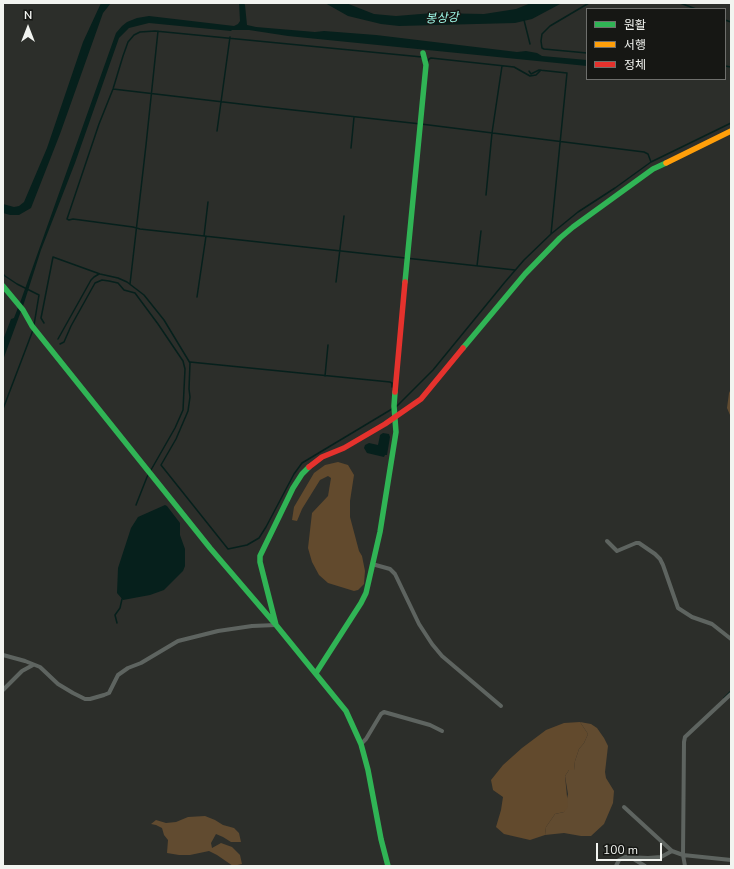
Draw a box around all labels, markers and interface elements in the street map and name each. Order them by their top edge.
north arrow [8,8,48,48]
text: N [24,8,32,23]
legend [586,8,726,80]
water label: 봉상강 [425,11,459,27]
text: 원활 [624,17,646,33]
text: 서행 [624,37,646,53]
text: 정체 [624,57,646,73]
scale bar [598,835,664,861]
text: 100 m [603,842,638,858]

